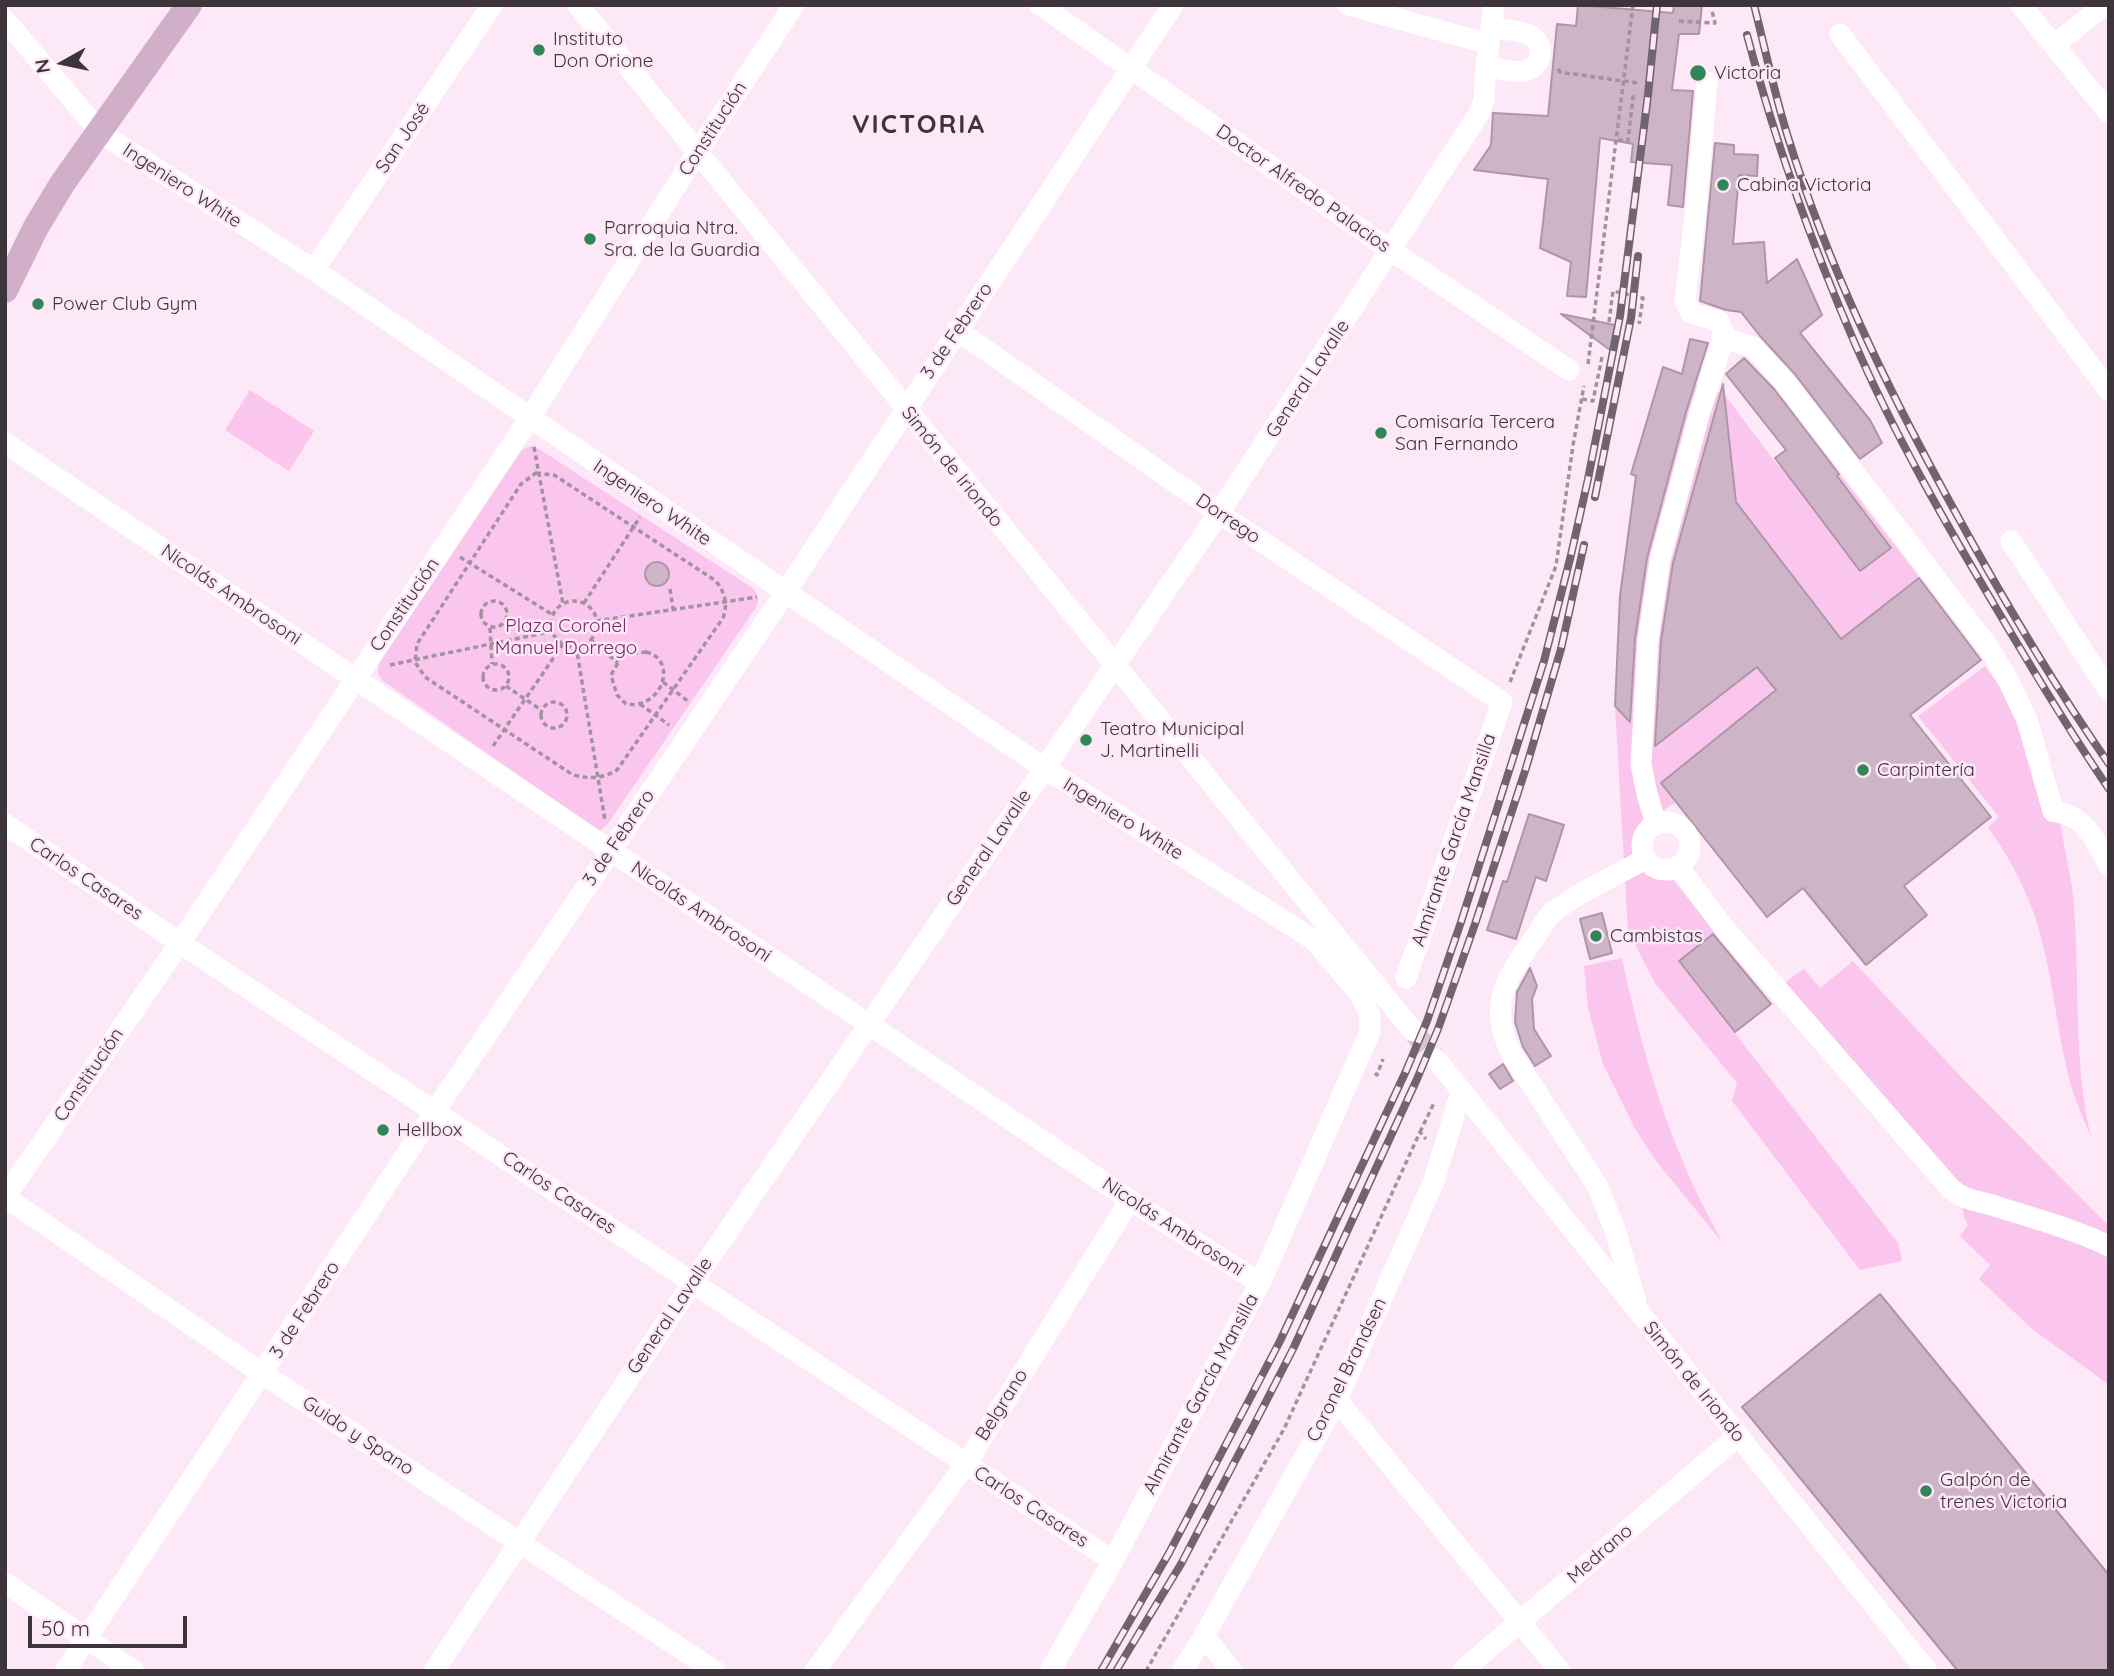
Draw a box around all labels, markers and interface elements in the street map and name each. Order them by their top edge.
north arrow [28,28,98,98]
place label: Instituto Don Orione [553,28,654,72]
marker: Instituto Don Orione [531,42,547,58]
text: N [29,58,55,75]
place label: Victoria [1714,62,1781,84]
marker: Victoria [1688,63,1708,83]
street label: Constitución [674,78,752,180]
street label: San José [371,98,435,178]
district label: VICTORIA [853,109,985,141]
street label: Doctor Alfredo Palacios [1211,120,1395,258]
street label: Ingeniero White [118,139,246,233]
place label: Cabina Victoria [1737,174,1871,196]
marker: Cabina Victoria [1715,177,1731,193]
place label: Parroquia Ntra. Sra. de la Guardia [604,217,760,261]
marker: Parroquia Ntra. Sra. de la Guardia [582,231,598,247]
street label: 3 de Febrero [916,278,998,384]
place label: Power Club Gym [52,293,198,315]
marker: Power Club Gym [30,296,46,312]
street label: General Lavalle [1261,316,1355,442]
street label: Simón de Iriondo [896,402,1008,532]
place label: Comisaría Tercera San Fernando [1395,411,1555,455]
marker: Comisaría Tercera San Fernando [1373,425,1389,441]
street label: Ingeniero White [589,455,715,551]
street label: Dorrego [1191,489,1265,549]
street label: Nicolás Ambrosoni [157,540,305,650]
street label: Constitución [365,554,445,656]
park label: Plaza Coronel Manuel Dorrego [495,615,637,659]
place label: Teatro Municipal J. Martinelli [1100,718,1244,762]
street label: Almirante García Mansilla [1407,730,1501,950]
marker: Teatro Municipal J. Martinelli [1078,732,1094,748]
place label: Carpintería [1877,759,1975,781]
marker: Carpintería [1855,762,1871,778]
street label: Ingeniero White [1059,773,1187,865]
street label: 3 de Febrero [578,785,660,891]
street label: General Lavalle [942,785,1036,911]
street label: Carlos Casares [25,833,147,925]
street label: Nicolás Ambrosoni [627,857,775,967]
place label: Cambistas [1610,925,1703,947]
marker: Cambistas [1588,928,1604,944]
street label: Constitución [49,1024,129,1126]
place label: Hellbox [397,1119,462,1141]
marker: Hellbox [375,1122,391,1138]
street label: Carlos Casares [498,1147,620,1239]
street label: Nicolás Ambrosoni [1098,1173,1248,1281]
street label: General Lavalle [623,1253,717,1379]
street label: 3 de Febrero [265,1257,345,1363]
street label: Almirante García Mansilla [1138,1290,1264,1498]
street label: Coronel Brandsen [1302,1294,1392,1446]
street label: Simón de Iriondo [1638,1317,1750,1447]
street label: Belgrano [971,1365,1033,1445]
street label: Guido y Spano [298,1391,418,1481]
street label: Carlos Casares [969,1461,1093,1553]
place label: Galpón de trenes Victoria [1940,1469,2067,1513]
marker: Galpón de trenes Victoria [1918,1483,1934,1499]
street label: Medrano [1563,1519,1637,1589]
scale bar [32,1602,191,1646]
text: 50 m [41,1615,90,1641]

